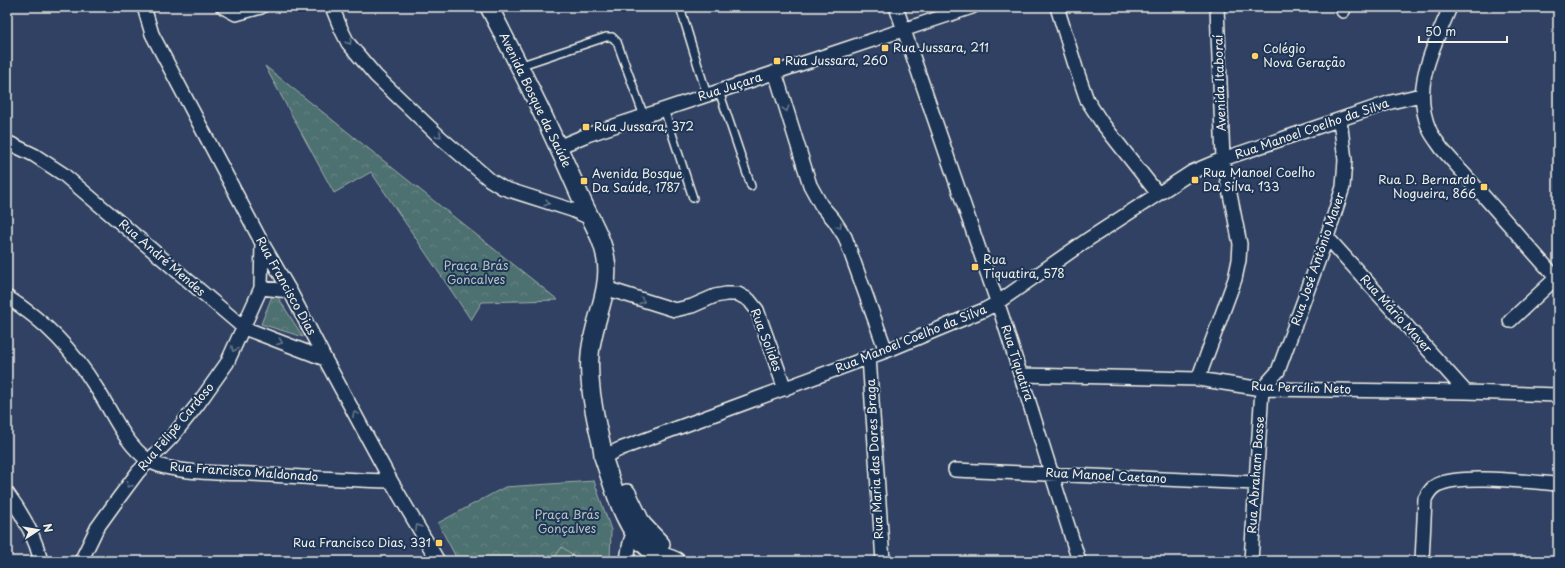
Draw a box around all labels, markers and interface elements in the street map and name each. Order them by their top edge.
scale bar [1419,18,1507,44]
text: 50 m [1425,22,1456,40]
street label: Avenida Bosque da Saúde [495,29,577,171]
street label: Avenida Itaboraí [1208,34,1230,132]
one-way arrow [344,38,351,45]
place label: Rua Jussara, 211 [893,38,989,56]
place label: Colégio Nova Geração [1263,39,1346,71]
marker: Rua Jussara, 211 [880,43,890,53]
place label: Rua Jussara, 260 [785,51,888,69]
marker: Colégio Nova Geração [1250,51,1260,61]
marker: Rua Jussara, 260 [772,56,782,66]
street label: Rua Juçara [695,67,765,105]
street label: Rua Manoel Coelho da Silva [1232,93,1392,163]
one-way arrow [781,106,790,113]
place label: Rua Jussara, 372 [594,117,694,135]
marker: Rua Jussara, 372 [581,122,591,132]
one-way arrow [434,131,442,138]
place label: Rua Manoel Coelho Da Silva, 133 [1203,163,1315,195]
place label: Avenida Bosque Da Saúde, 1787 [592,164,683,196]
place label: Rua D. Bernardo Nogueira, 866 [1378,170,1476,202]
marker: Rua Manoel Coelho Da Silva, 133 [1190,175,1200,185]
marker: Avenida Bosque Da Saúde, 1787 [579,176,589,186]
marker: Rua D. Bernardo Nogueira, 866 [1479,182,1489,192]
street label: Rua José Antônio Maver [1286,189,1348,328]
one-way arrow [544,198,551,207]
street label: Rua André Mendes [115,215,210,300]
one-way arrow [834,222,841,229]
street label: Rua Francisco Dias [252,233,322,339]
place label: Rua Tiquatira, 578 [983,250,1065,282]
park label: Praça Brás Goncalves [444,256,509,288]
marker: Rua Tiquatira, 578 [970,262,980,272]
street label: Rua Mário Maver [1357,270,1437,357]
one-way arrow [638,296,645,304]
street label: Rua Manoel Coelho da Silva [832,299,990,377]
street label: Rua Solides [747,306,787,374]
street label: Rua Tiquatira [997,322,1039,404]
one-way arrow [276,337,283,345]
one-way arrow [231,345,239,352]
street label: Rua Percílio Neto [1251,376,1352,398]
street label: Rua Felipe Cardoso [133,378,218,474]
street label: Rua Maria das Dores Braga [861,378,887,540]
one-way arrow [352,411,359,418]
street label: Rua Abraham Bosse [1242,416,1268,534]
street label: Rua Francisco Maldonado [169,457,319,485]
street label: Rua Manoel Caetano [1045,463,1168,487]
one-way arrow [127,480,134,487]
park label: Praça Brás Gonçalves [535,505,600,537]
north arrow [18,510,58,550]
text: N [39,522,58,534]
one-way arrow [416,524,423,531]
place label: Rua Francisco Dias, 331 [293,533,431,551]
marker: Rua Francisco Dias, 331 [434,538,444,548]

